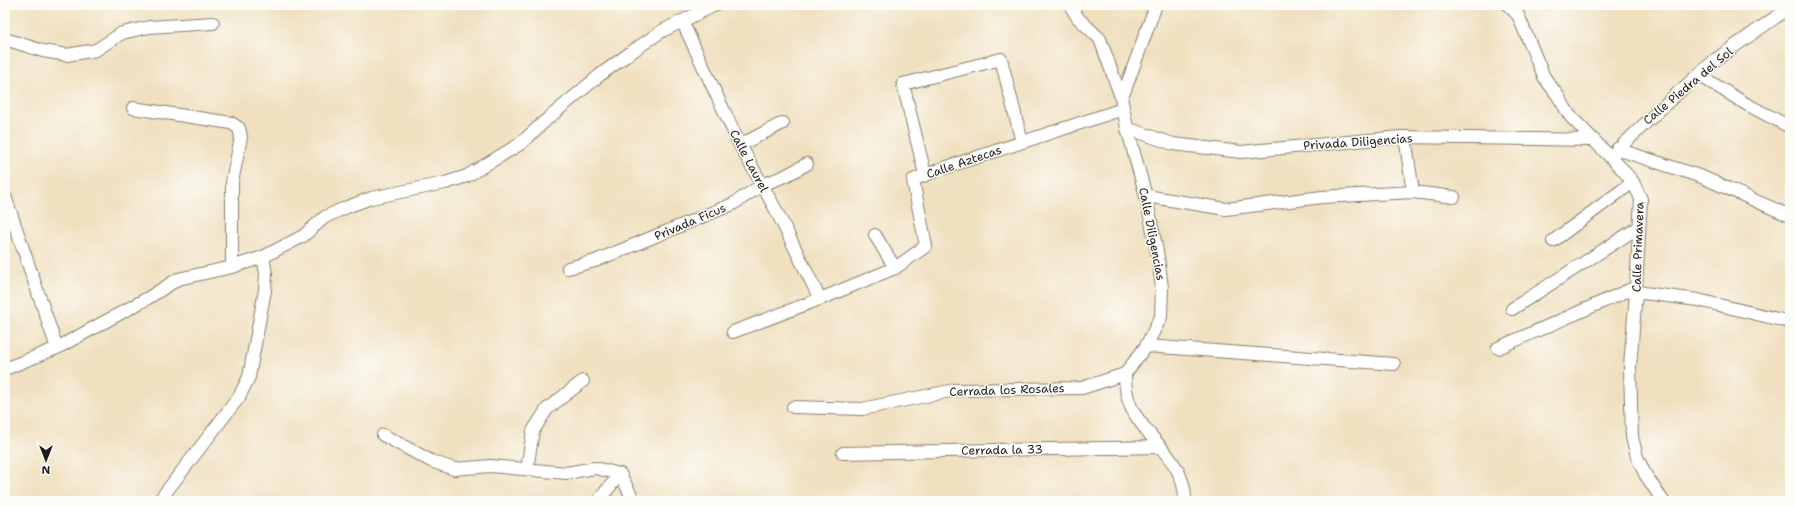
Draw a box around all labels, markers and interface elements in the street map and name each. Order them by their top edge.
street label: Calle Piedra del Sol [1640,43,1737,128]
street label: Calle Laurel [726,127,772,195]
street label: Privada Diligencias [1303,130,1413,154]
street label: Calle Aztecas [924,142,1004,182]
street label: Calle Diligencias [1135,186,1169,282]
street label: Privada Ficus [652,200,728,244]
street label: Calle Primavera [1628,201,1648,292]
street label: Cerrada los Rosales [949,380,1065,400]
north arrow [26,440,66,480]
street label: Cerrada la 33 [961,441,1043,459]
text: N [41,462,50,477]

